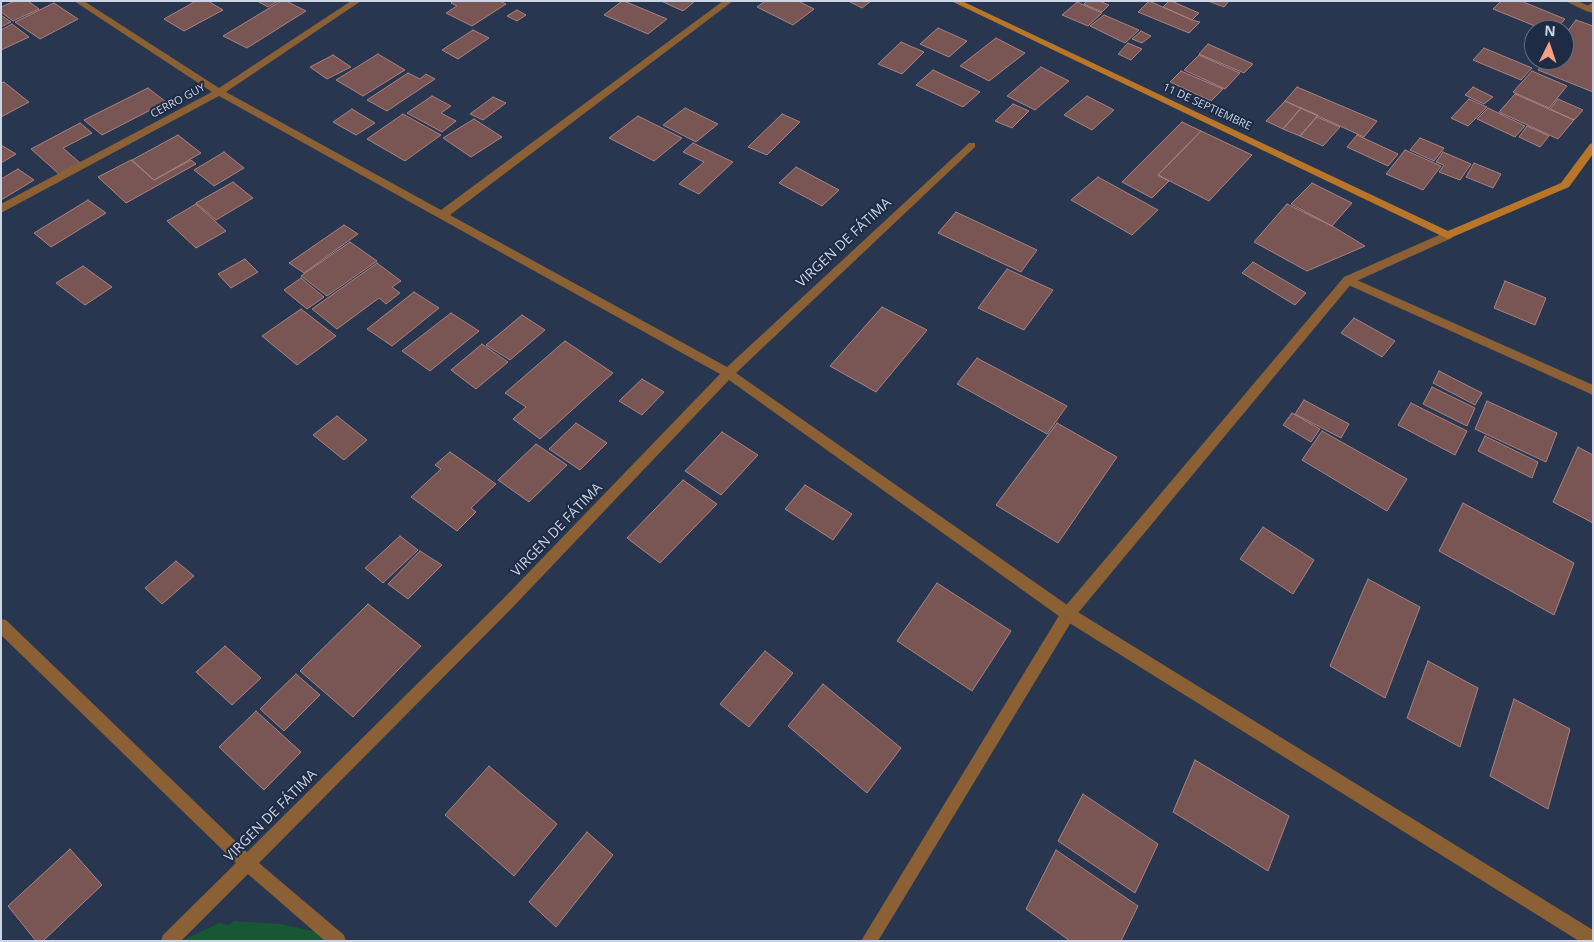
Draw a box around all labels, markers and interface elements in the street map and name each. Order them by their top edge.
north arrow [1524,20,1574,70]
text: N [1544,21,1556,40]
street label: CERRO GUY [148,81,208,121]
street label: 11 DE SEPTIEMBRE [1161,81,1253,133]
street label: VIRGEN DE FÁTIMA [793,195,895,291]
street label: VIRGEN DE FÁTIMA [508,480,606,580]
street label: VIRGEN DE FÁTIMA [221,766,321,866]

